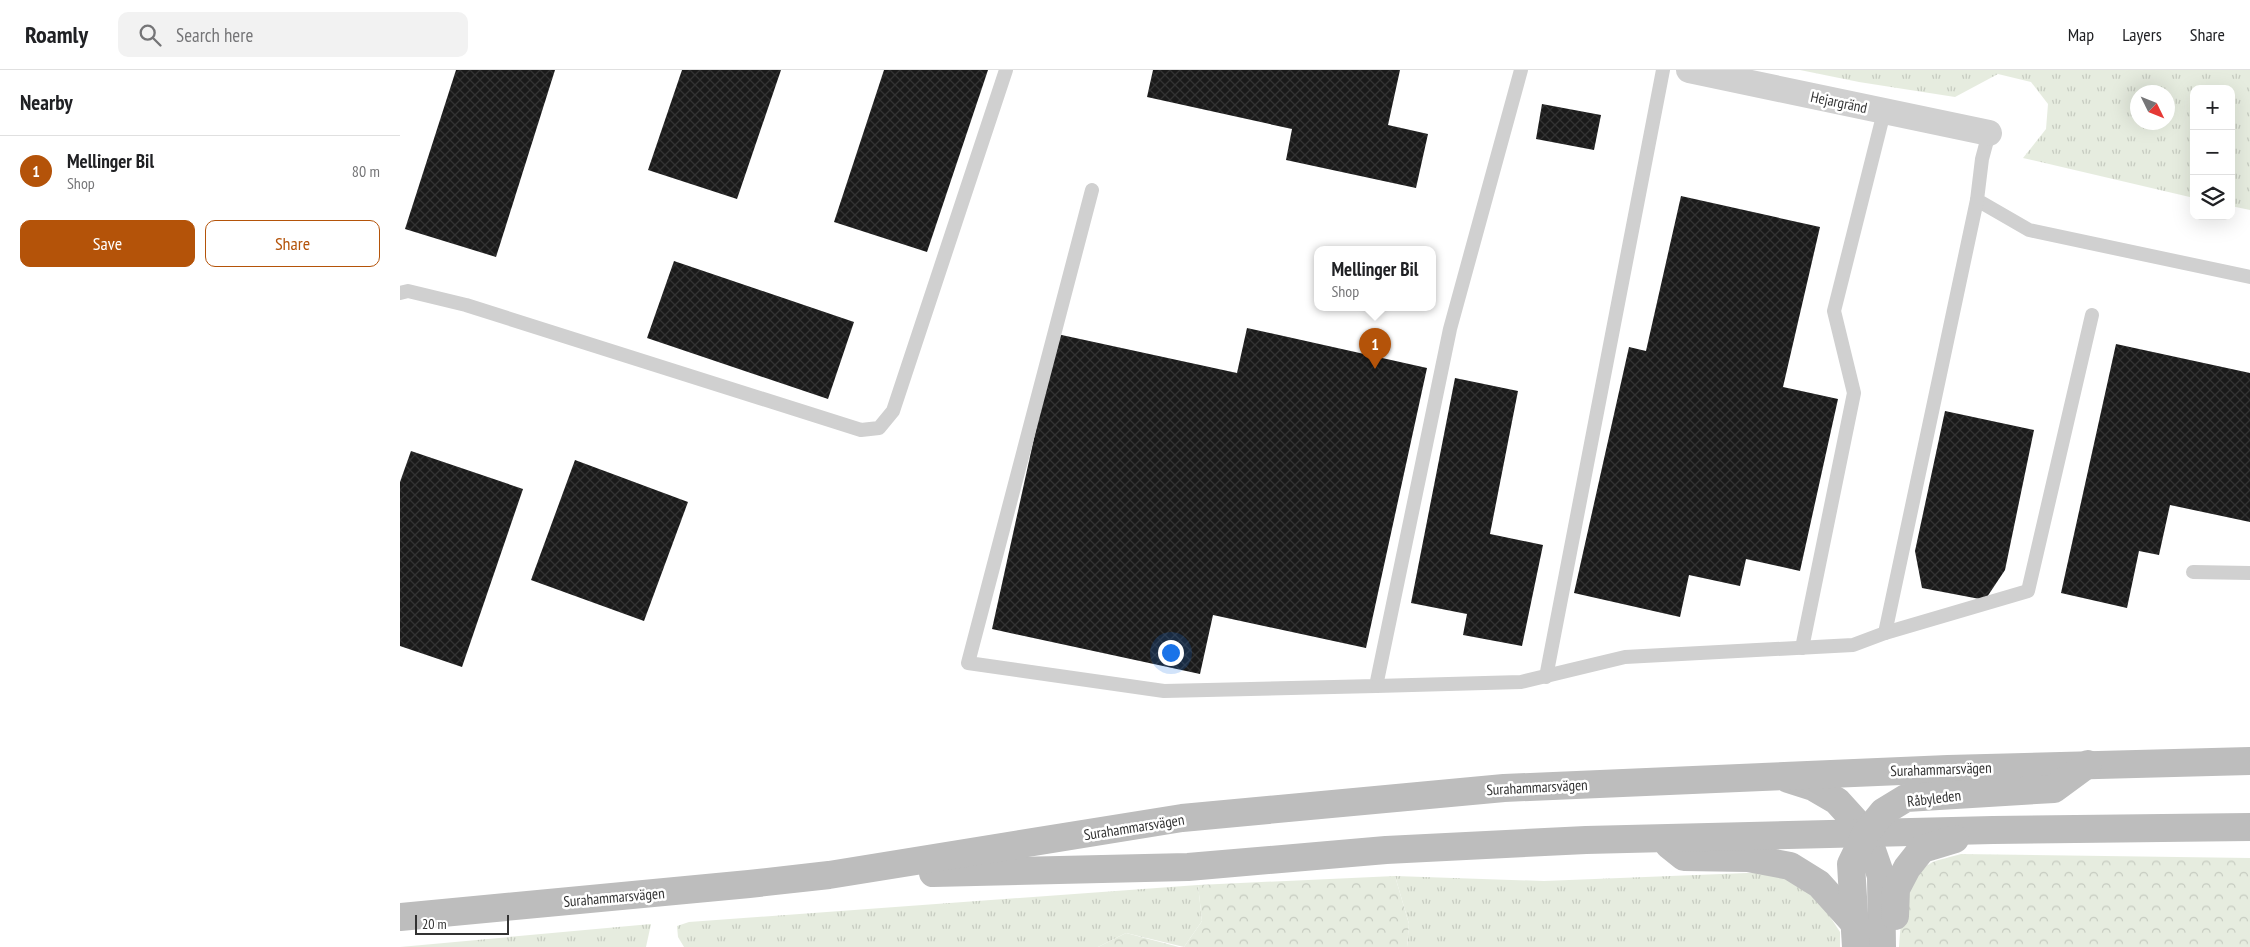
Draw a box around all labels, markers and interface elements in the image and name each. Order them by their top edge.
search box [118,12,468,57]
text: Roamly [25,19,88,50]
icon: search [136,21,164,49]
text: Search here [176,23,253,47]
text: Map [2068,23,2094,46]
text: Layers [2122,23,2162,46]
text: Share [2190,23,2225,46]
north arrow [2130,85,2175,130]
map controls [2190,85,2235,220]
button: + [2190,85,2235,130]
street label: Hejargränd [1809,87,1869,117]
text: Nearby [20,89,73,116]
button: − [2190,130,2235,175]
text: Mellinger Bil [67,149,154,173]
text: 1 [32,161,40,181]
text: 80 m [352,161,380,181]
text: Shop [67,173,95,193]
button: layers [2190,175,2235,220]
button: Save [20,220,195,267]
button: Share [205,220,380,267]
popup [1314,246,1436,311]
text: Mellinger Bil [1331,257,1419,281]
text: Shop [1331,281,1359,301]
pin: 1 [1359,328,1391,369]
your location [1158,640,1184,666]
street label: Surahammarsvägen [1890,758,1992,780]
street label: Surahammarsvägen [1486,775,1588,799]
street label: Råbyleden [1906,785,1962,811]
street label: Surahammarsvägen [1082,810,1186,844]
street label: Surahammarsvägen [563,883,665,911]
scale bar [415,912,509,935]
text: 20 m [422,915,447,933]

